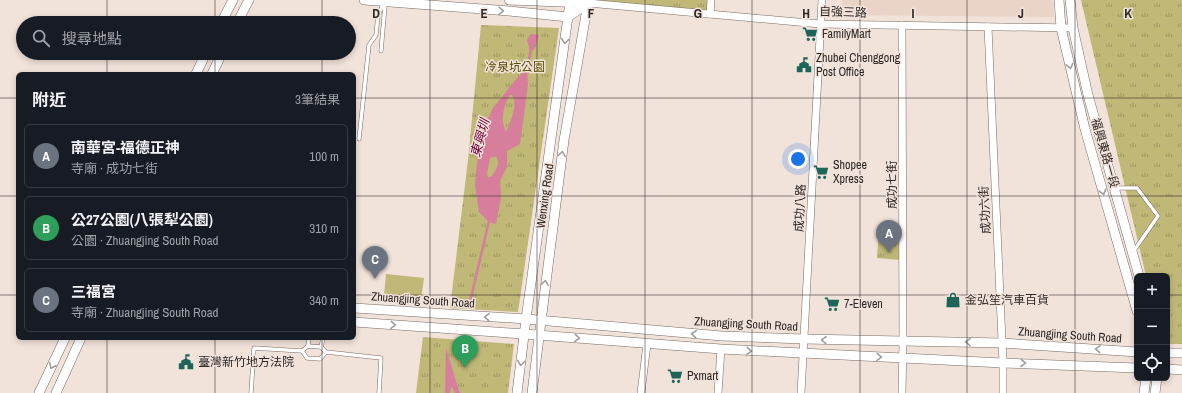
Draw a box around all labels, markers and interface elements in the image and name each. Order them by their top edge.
street label: 自強三路 [819,3,867,21]
text: D [372,5,380,22]
text: E [480,5,488,22]
text: F [588,5,595,22]
text: G [694,5,702,22]
text: H [802,5,810,22]
text: I [912,5,915,22]
text: J [1018,5,1024,22]
text: K [1124,5,1132,22]
one-way arrow [498,6,504,15]
search box [16,16,356,60]
supermarket icon: FamilyMart [801,25,819,43]
place label: FamilyMart [822,26,871,42]
icon: search [30,27,52,49]
text: 搜尋地點 [62,28,122,49]
one-way arrow [561,38,570,44]
place label: Zhubei Chenggong Post Office [816,50,901,80]
public building icon: Zhubei Chenggong Post Office [795,56,813,74]
park label: 冷泉坑公園 [485,59,545,75]
one-way arrow [1065,62,1074,69]
text: 附近 [32,88,66,111]
text: 3筆結果 [295,91,340,108]
water label: 東興圳 [467,115,494,159]
street label: 福興東路一段 [1087,116,1123,190]
text: 南華宮-福德正神 [71,137,180,158]
text: A [42,148,50,165]
text: 100 m [309,148,339,165]
your location [788,149,808,169]
one-way arrow [557,151,566,157]
place label: Shopee Xpress [833,157,867,187]
text: 寺廟 · 成功七街 [71,160,158,177]
street label: 成功七街 [884,161,900,209]
street label: Wenxing Road [533,163,557,229]
supermarket icon: Shopee Xpress [812,163,830,181]
street label: 成功八路 [791,184,809,232]
street label: 成功六街 [976,186,994,234]
one-way arrow [1098,188,1107,195]
text: 公27公園(八張犁公園) [71,209,213,230]
text: B [42,220,50,237]
text: 310 m [309,220,339,237]
pin: A [876,220,902,253]
text: 公園 · Zhuangjing South Road [71,232,219,249]
pin: C [362,246,388,279]
map controls [1134,273,1170,381]
button: + [1134,273,1170,309]
one-way arrow [540,280,549,286]
text: 三福宮 [71,281,116,302]
street label: Zhuangjing South Road [371,288,475,312]
shop icon: 金弘笙汽車百貨 [944,291,962,309]
text: C [42,292,50,309]
text: 340 m [309,292,339,309]
place label: 金弘笙汽車百貨 [965,292,1049,308]
supermarket icon: 7-Eleven [823,295,841,313]
place label: 7-Eleven [844,296,883,312]
text: 寺廟 · Zhuangjing South Road [71,304,219,321]
button: − [1134,309,1170,345]
one-way arrow [484,312,490,321]
street label: Zhuangjing South Road [694,313,798,335]
one-way arrow [390,320,396,329]
street label: Zhuangjing South Road [1018,323,1122,347]
one-way arrow [691,329,698,338]
one-way arrow [574,334,580,343]
pin: B [452,335,478,368]
one-way arrow [821,336,827,344]
one-way arrow [965,338,971,346]
one-way arrow [1095,345,1101,353]
button: locate [1134,345,1170,381]
one-way arrow [746,346,752,355]
public building icon: 臺灣新竹地方法院 [177,353,195,371]
one-way arrow [876,353,882,361]
place label: 臺灣新竹地方法院 [198,354,294,370]
one-way arrow [1020,359,1026,368]
one-way arrow [516,360,525,366]
one-way arrow [49,361,57,369]
supermarket icon: Pxmart [666,367,684,385]
place label: Pxmart [687,368,718,384]

